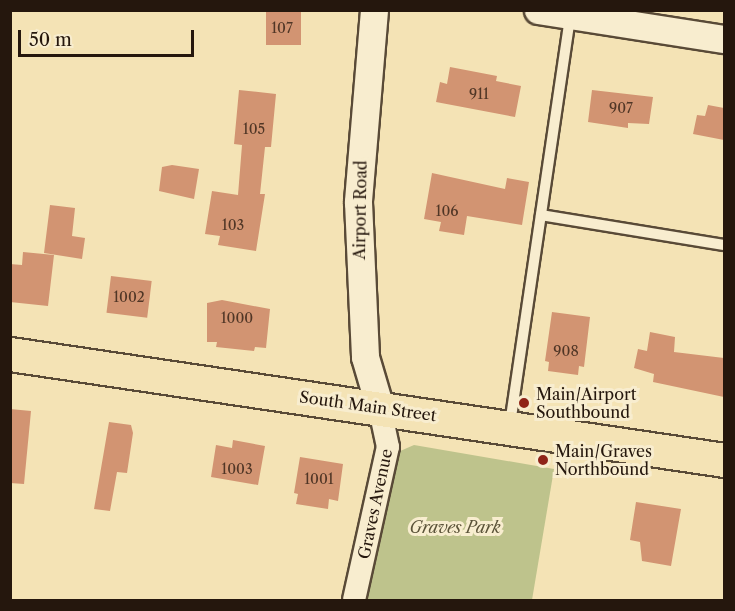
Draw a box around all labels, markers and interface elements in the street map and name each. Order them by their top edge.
scale bar [21,18,196,56]
house number: 107 [271,20,293,36]
text: 50 m [29,29,72,51]
house number: 911 [469,86,489,102]
house number: 907 [609,100,633,116]
house number: 105 [243,121,265,137]
street label: Airport Road [350,160,370,260]
house number: 106 [436,203,458,219]
house number: 103 [222,217,244,233]
house number: 1002 [113,289,145,305]
house number: 1000 [221,310,253,326]
house number: 908 [553,343,579,359]
place label: Main/Airport Southbound [536,384,636,422]
street label: South Main Street [298,387,438,425]
marker: Main/Airport Southbound [517,396,531,410]
place label: Main/Graves Northbound [555,441,652,479]
street label: Graves Avenue [354,447,396,561]
marker: Main/Graves Northbound [536,453,550,467]
house number: 1003 [221,461,253,477]
house number: 1001 [304,471,334,487]
park label: Graves Park [410,517,500,537]

